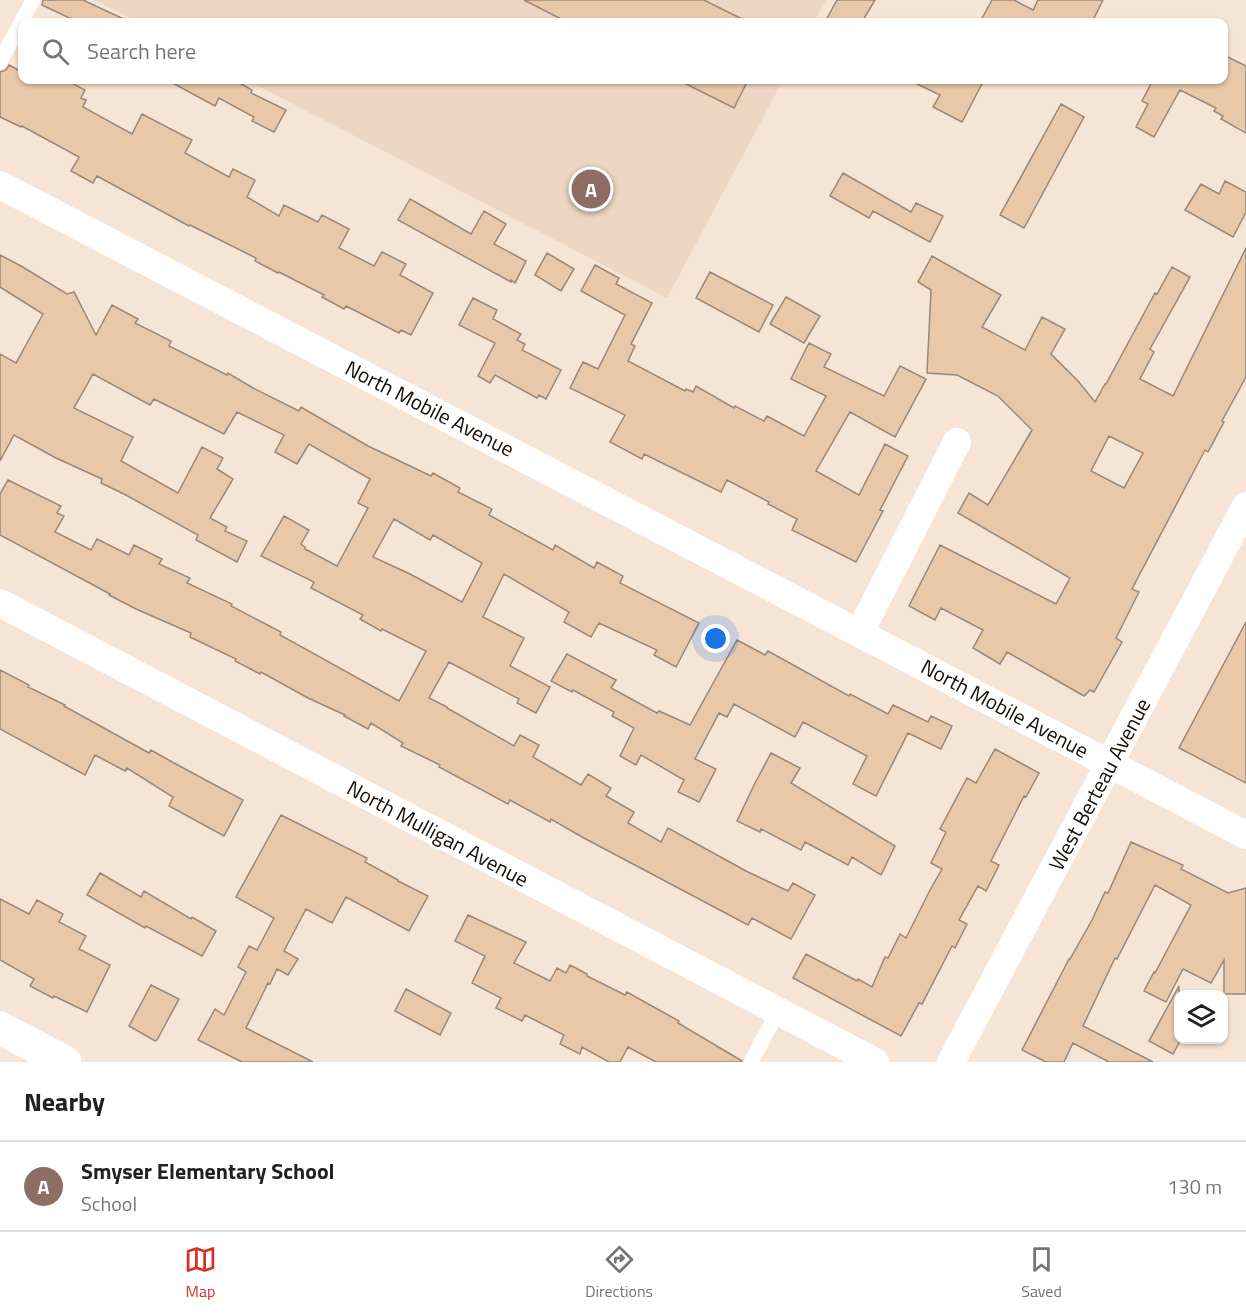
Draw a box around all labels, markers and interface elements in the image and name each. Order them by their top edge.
search box [18,18,1228,84]
text: Search here [87,34,196,68]
icon: search [39,35,72,68]
pin: A [572,166,610,212]
street label: North Mobile Avenue [340,352,520,464]
your location [701,624,730,653]
street label: North Mobile Avenue [915,650,1095,766]
street label: West Berteau Avenue [1040,692,1158,876]
street label: North Mulligan Avenue [341,772,535,894]
map controls [1174,990,1228,1044]
button: layers [1174,990,1228,1044]
text: Nearby [24,1082,105,1121]
text: Smyser Elementary School [81,1154,335,1188]
text: A [37,1171,50,1202]
text: 130 m [1167,1171,1222,1202]
text: School [81,1188,137,1219]
tab: Map [184,1243,217,1303]
tab: Directions [585,1243,653,1303]
tab: Saved [1021,1243,1062,1303]

